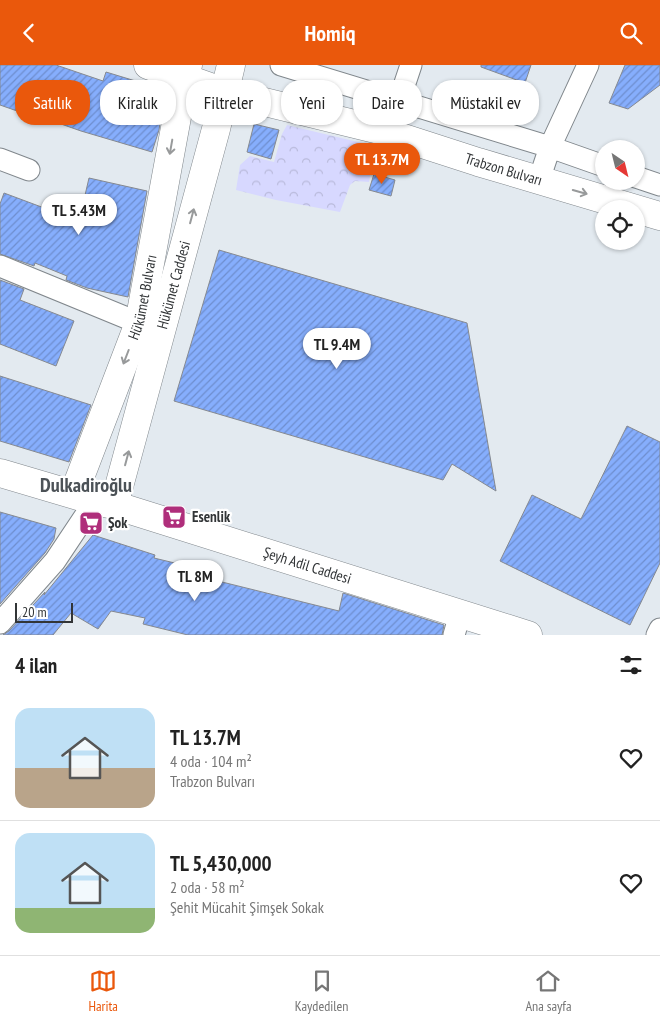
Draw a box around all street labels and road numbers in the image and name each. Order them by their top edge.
street label: Trabzon Bulvarı [463,148,545,190]
street label: Hükümet Caddesi [152,239,194,331]
street label: Hükümet Bulvarı [123,253,160,342]
street label: Şeyh Adil Caddesi [261,542,354,588]

